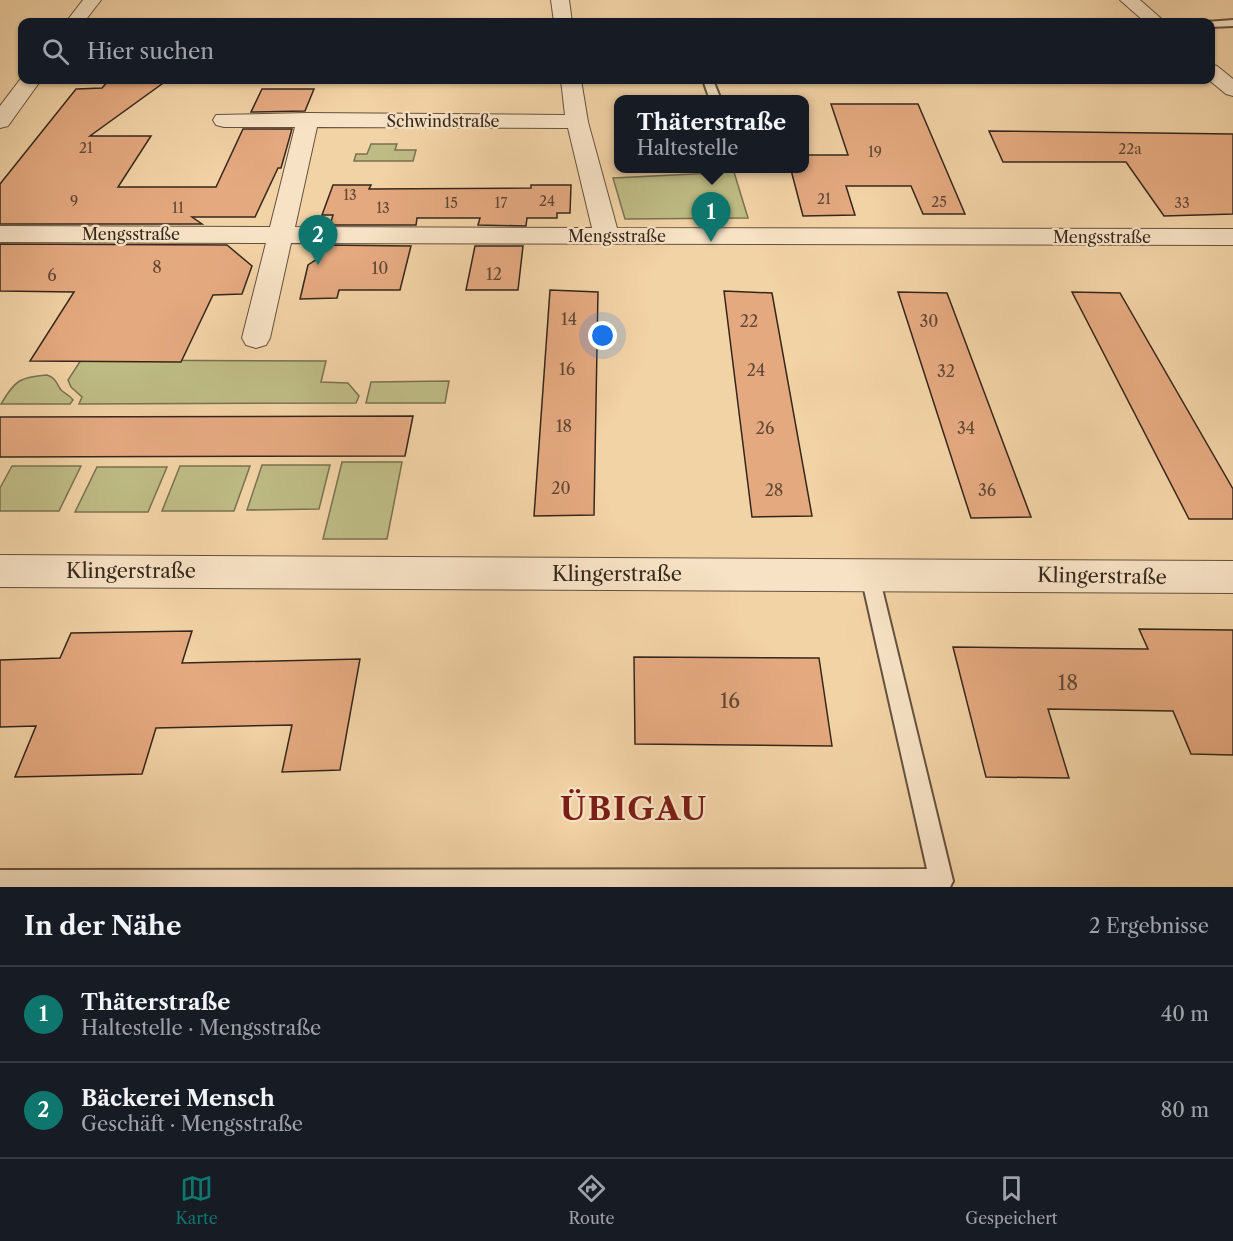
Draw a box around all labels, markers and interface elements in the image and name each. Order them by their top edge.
search box [18,18,1215,84]
icon: search [39,35,72,68]
text: Hier suchen [87,38,214,65]
popup [614,95,809,173]
text: Thäterstraße [637,109,786,136]
street label: Schwindstraße [386,111,500,131]
text: Haltestelle [637,136,739,160]
house number: 21 [79,139,93,157]
house number: 22a [1118,140,1142,158]
house number: 19 [868,143,882,161]
house number: 13 [343,186,357,204]
house number: 21 [817,190,831,208]
house number: 9 [70,192,78,210]
house number: 24 [539,192,555,210]
pin: 1 [692,192,730,242]
house number: 25 [931,193,947,211]
house number: 15 [444,194,458,212]
house number: 17 [495,194,507,212]
house number: 33 [1174,194,1190,212]
house number: 11 [172,199,184,217]
house number: 13 [376,199,390,217]
pin: 2 [298,216,338,265]
street label: Mengsstraße [82,224,180,244]
street label: Mengsstraße [568,226,666,246]
street label: Mengsstraße [1053,227,1151,247]
house number: 8 [152,257,162,277]
house number: 10 [372,258,388,278]
house number: 12 [486,264,502,284]
house number: 6 [47,265,57,285]
house number: 14 [561,309,577,329]
house number: 22 [740,311,758,331]
house number: 30 [920,311,938,331]
your location [588,321,617,350]
house number: 16 [559,359,575,379]
house number: 24 [747,360,765,380]
house number: 32 [937,361,955,381]
house number: 18 [556,416,572,436]
house number: 26 [756,418,774,438]
house number: 34 [957,418,975,438]
house number: 20 [551,478,571,498]
house number: 28 [765,480,783,500]
house number: 36 [978,480,996,500]
street label: Klingerstraße [66,559,196,583]
street label: Klingerstraße [552,562,682,586]
street label: Klingerstraße [1037,563,1167,589]
house number: 18 [1058,671,1078,695]
house number: 16 [720,689,740,713]
district label: ÜBIGAU [560,789,708,828]
text: In der Nähe [24,910,181,942]
text: 2 Ergebnisse [1089,914,1209,938]
text: Thäterstraße [81,989,230,1016]
text: 1 [39,1002,48,1026]
text: 40 m [1161,1002,1209,1026]
text: Haltestelle · Mengsstraße [81,1016,321,1040]
text: Bäckerei Mensch [81,1085,275,1112]
text: 2 [38,1098,49,1122]
text: 80 m [1161,1098,1209,1122]
text: Geschäft · Mengsstraße [81,1112,303,1136]
tab: Karte [175,1172,218,1228]
tab: Route [569,1172,614,1228]
tab: Gespeichert [965,1172,1058,1228]

